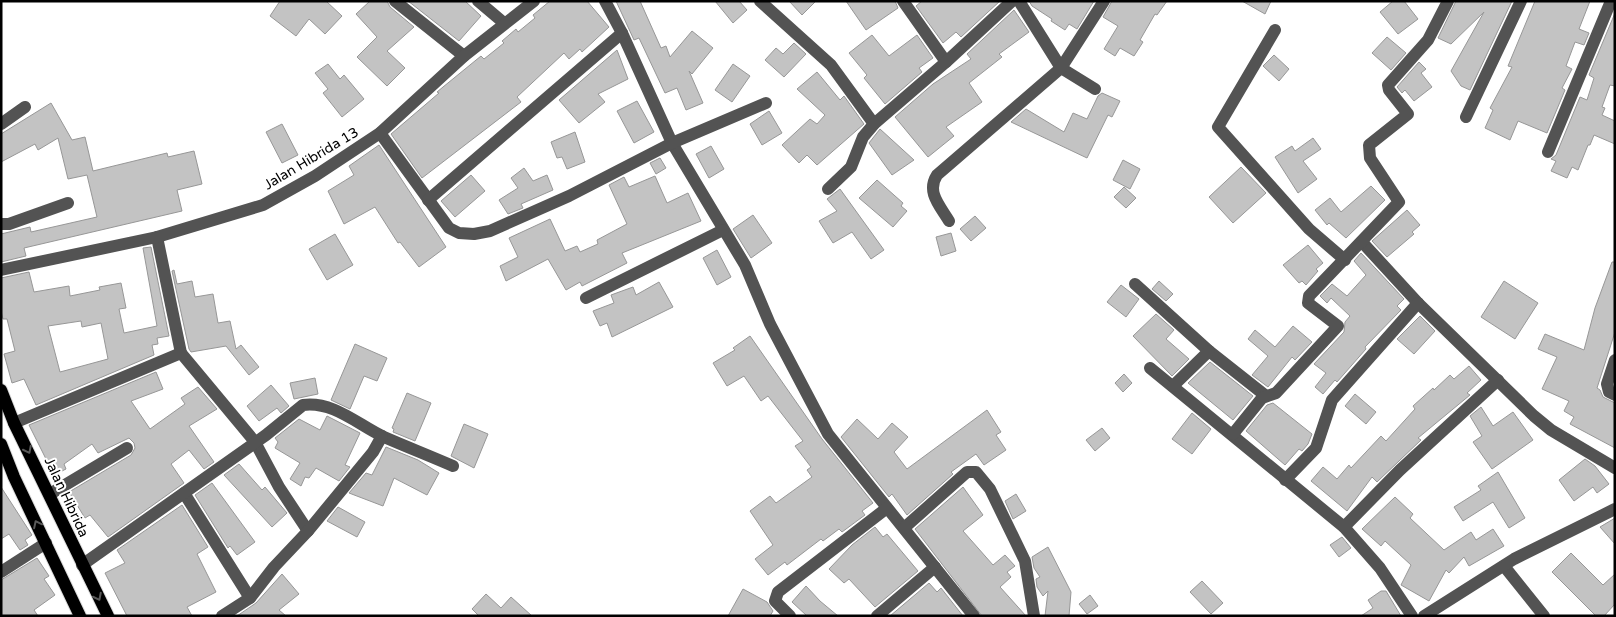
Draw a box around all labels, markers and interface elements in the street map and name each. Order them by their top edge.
street label: Jalan Hibrida 13 [261,123,362,193]
one-way arrow [22,445,32,454]
street label: Jalan Hibrida [41,455,92,540]
one-way arrow [33,520,43,529]
one-way arrow [92,591,102,600]

